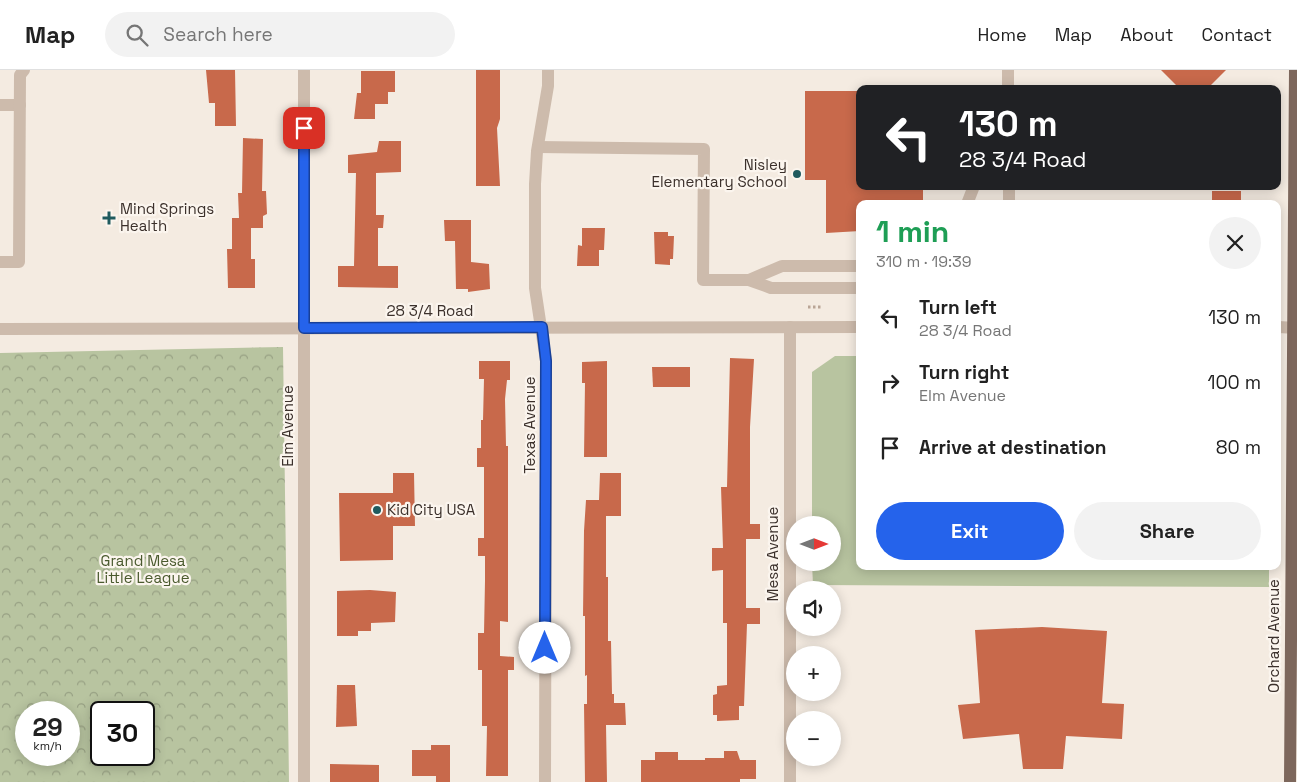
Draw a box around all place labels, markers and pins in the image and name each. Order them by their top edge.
pin [283,107,325,149]
place label: Nisley Elementary School [651,155,787,191]
marker: Nisley Elementary School [791,168,803,180]
place label: Mind Springs Health [120,199,214,235]
marker: Mind Springs Health [102,211,116,225]
place label: Kid City USA [387,500,476,519]
marker: Kid City USA [371,504,383,516]

